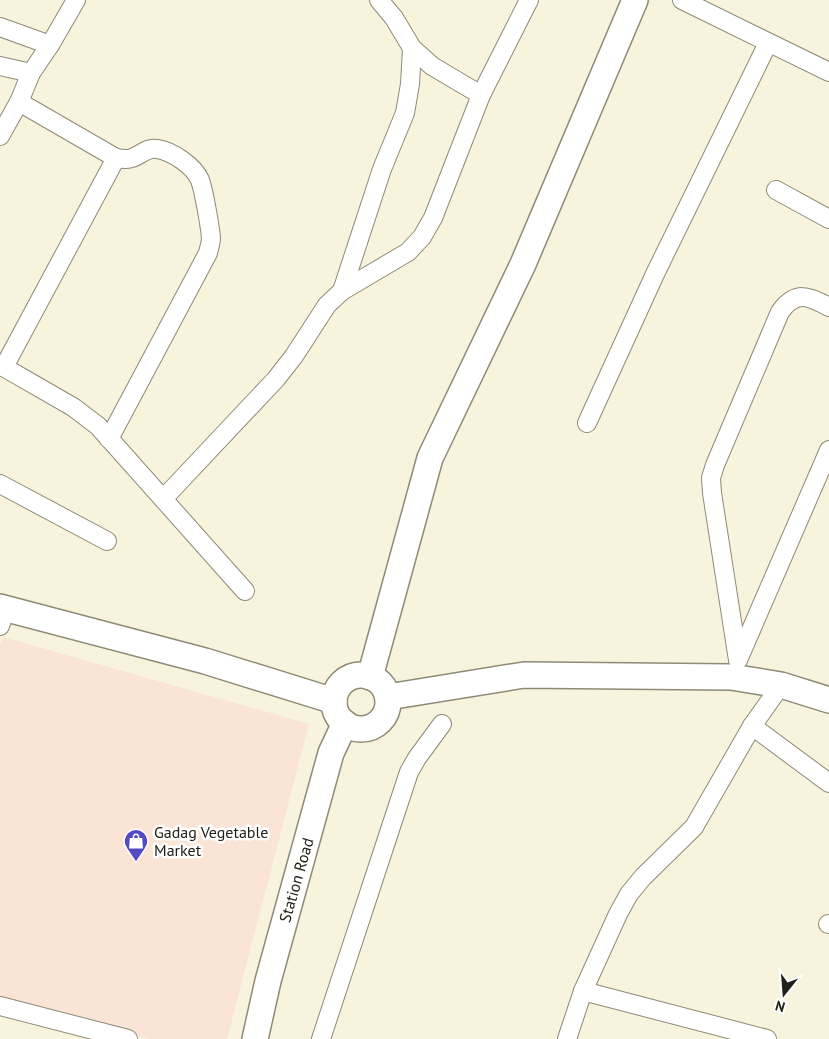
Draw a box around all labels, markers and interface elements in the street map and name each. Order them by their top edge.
place label: Gadag Vegetable Market [154,822,268,860]
shop icon: Gadag Vegetable Market [123,828,149,862]
street label: Station Road [274,835,318,925]
north arrow [759,969,809,1019]
text: N [773,996,787,1016]

